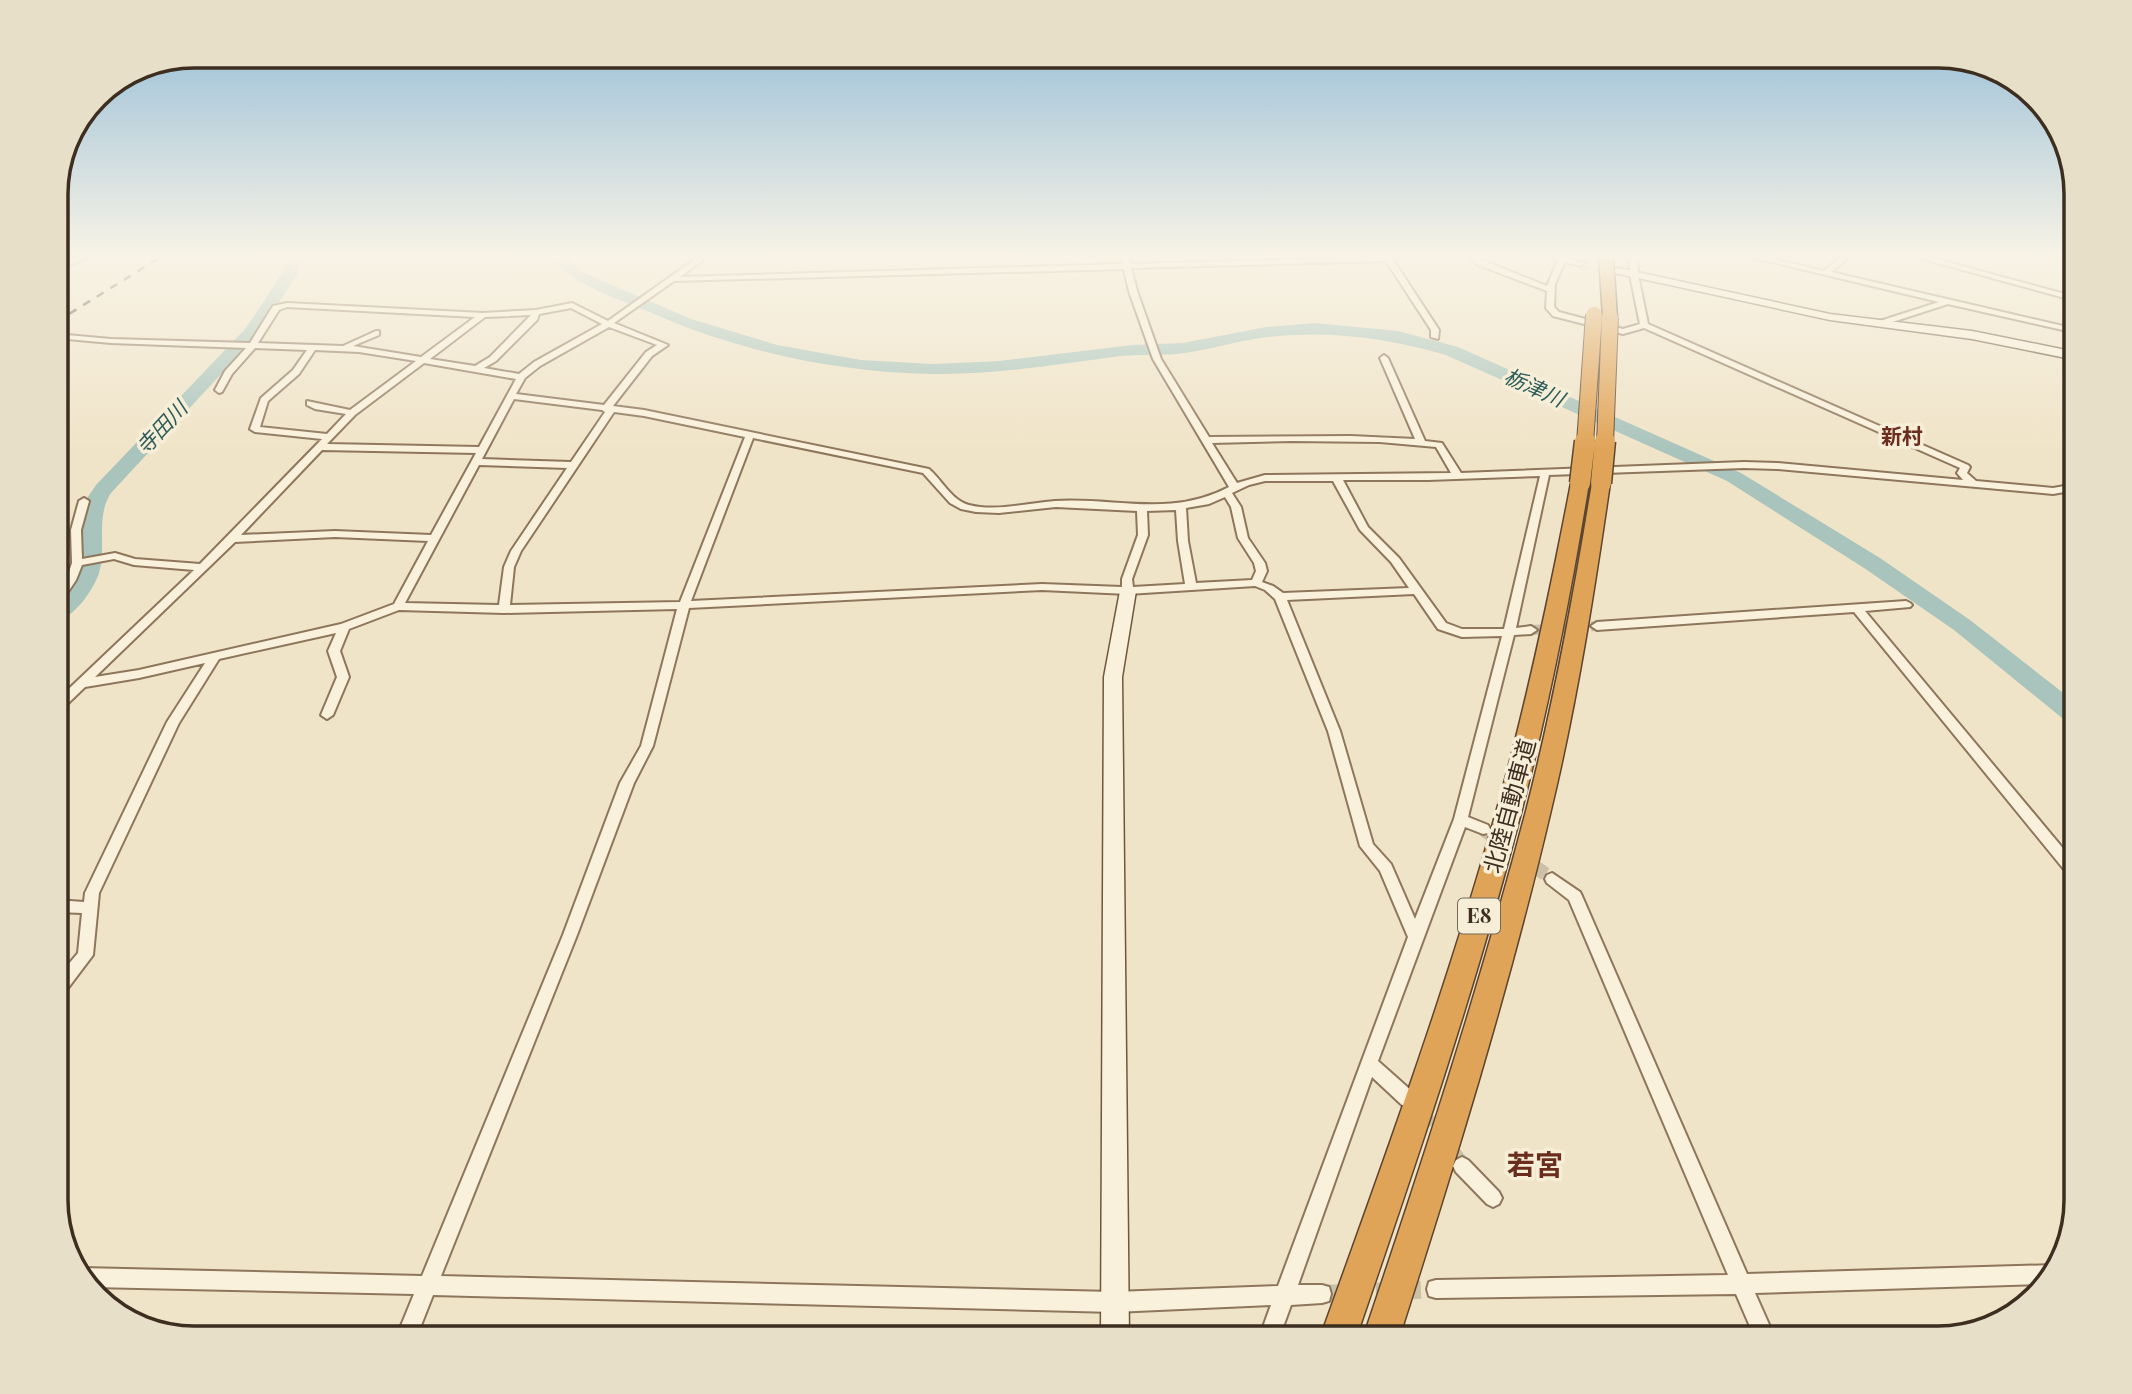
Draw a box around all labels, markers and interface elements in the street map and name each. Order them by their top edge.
water label: 栃津川 [1500,361,1571,413]
water label: 寺田川 [129,393,194,459]
district label: 新村 [1881,421,1923,449]
street label: 北陸自動車道 [1476,735,1541,876]
road number: E8 [1458,898,1500,934]
district label: 若宮 [1507,1145,1563,1182]

